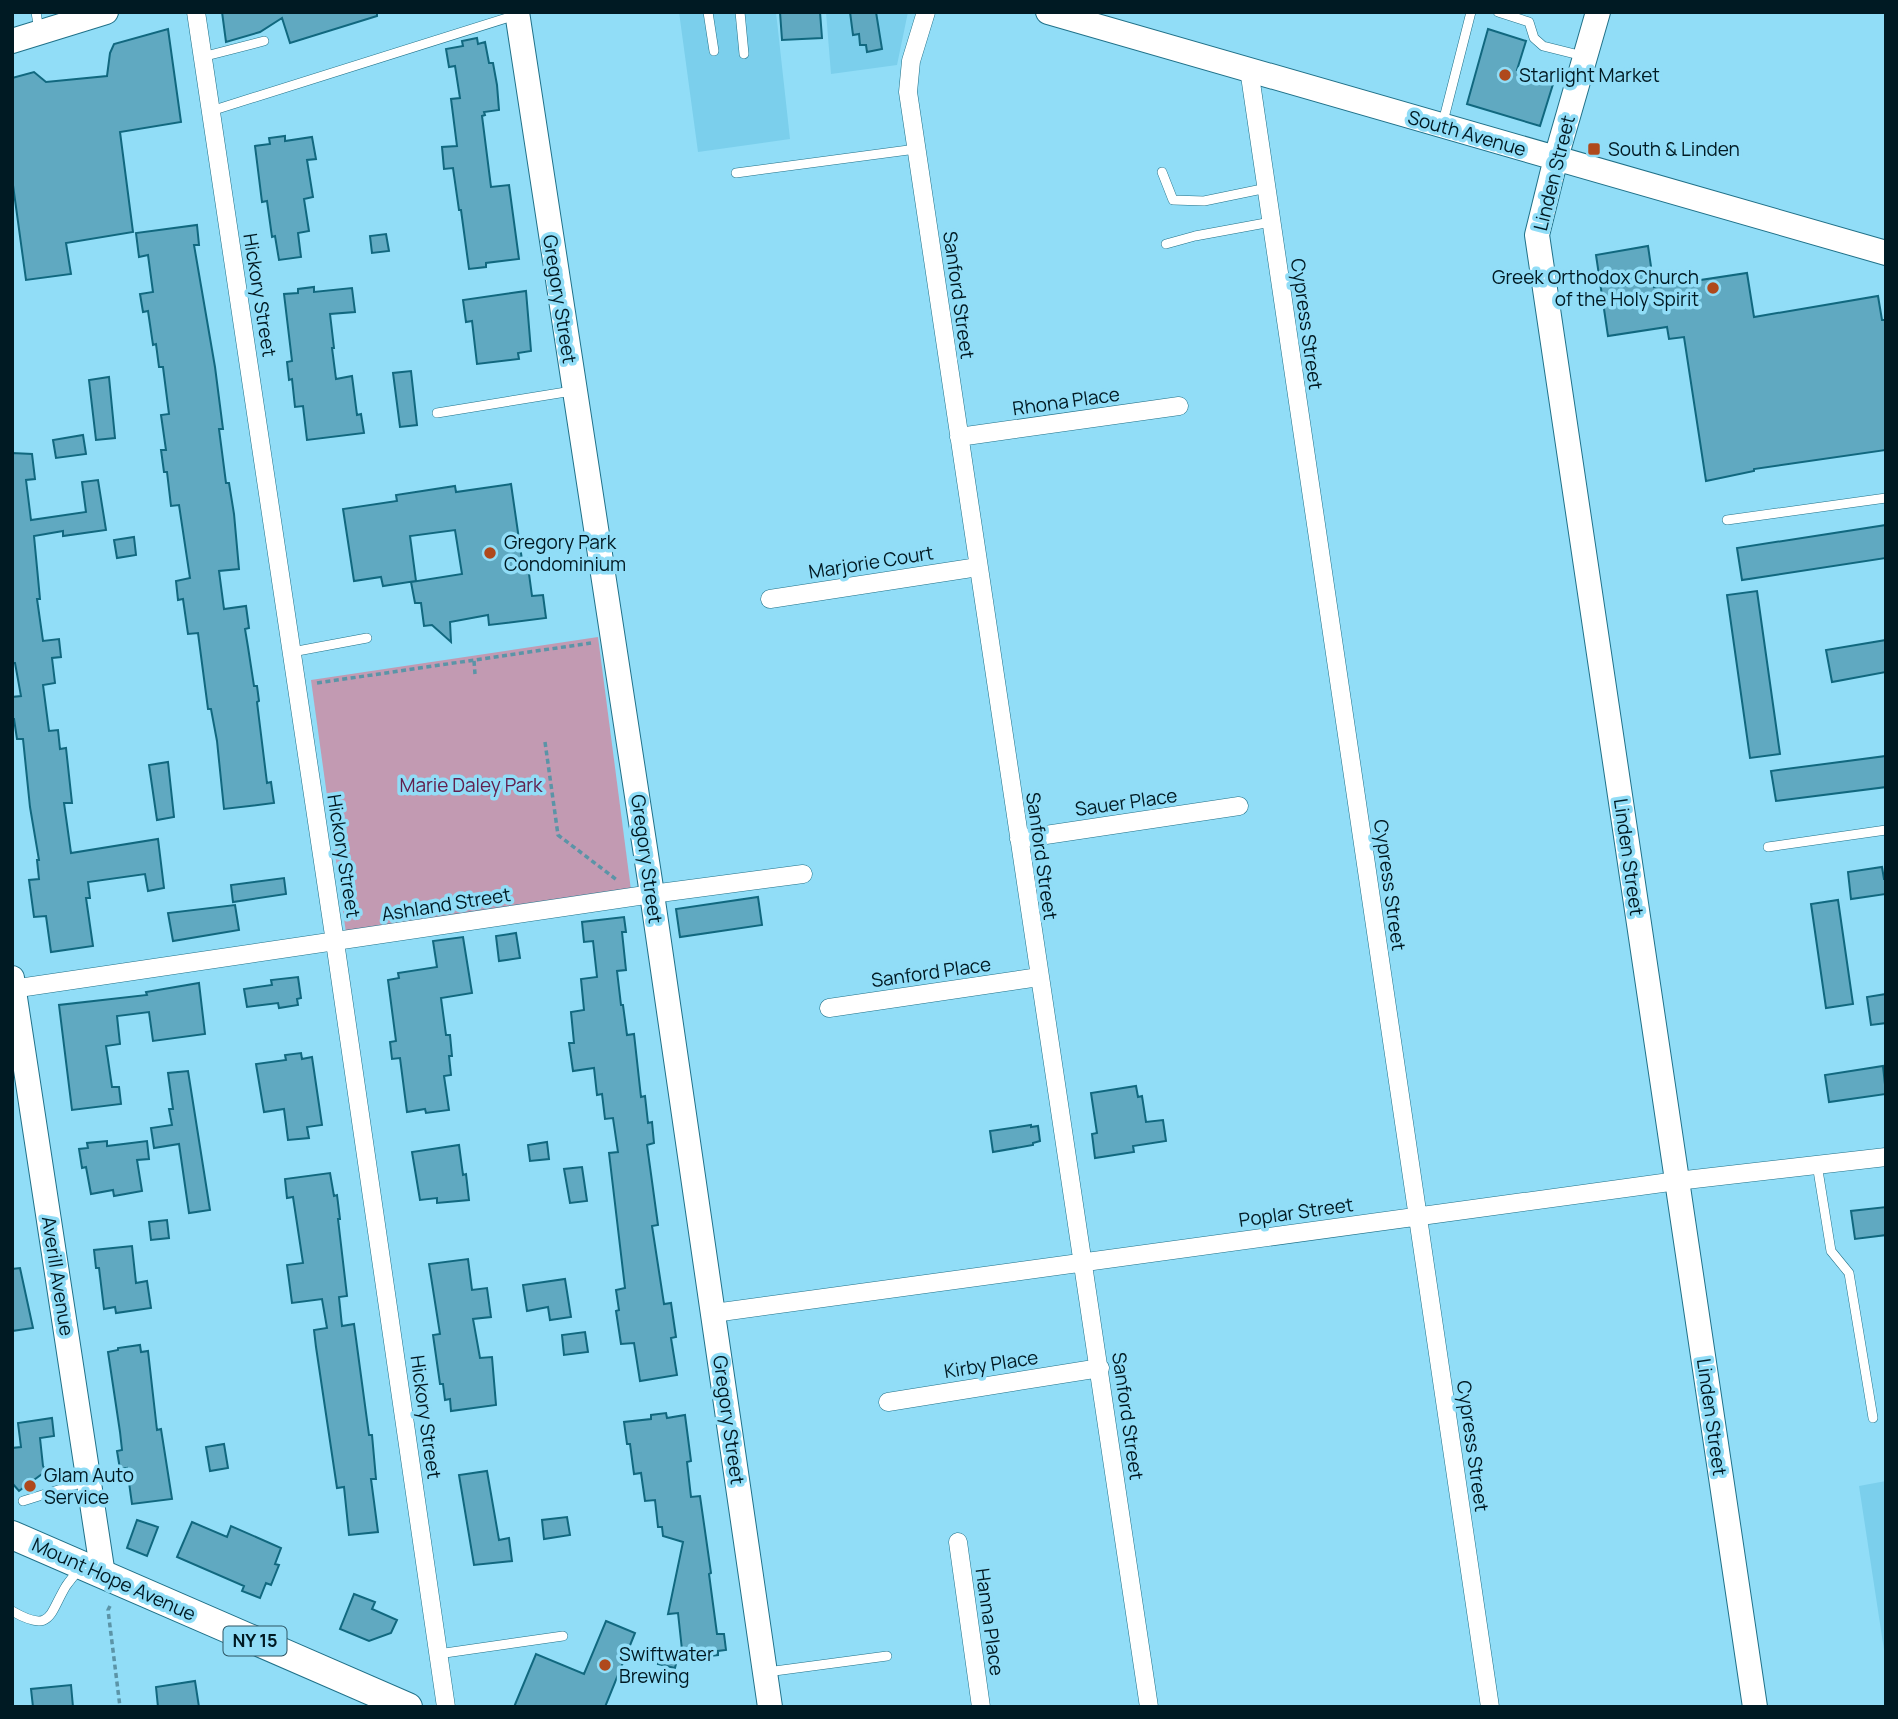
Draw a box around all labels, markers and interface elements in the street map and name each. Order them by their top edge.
place label: Starlight Market [1519,62,1660,88]
marker: Starlight Market [1497,67,1513,83]
street label: South Avenue [1405,104,1529,162]
street label: Linden Street [1527,112,1581,234]
place label: South & Linden [1608,136,1740,162]
marker: South & Linden [1586,141,1602,157]
street label: Sanford Street [937,229,981,361]
street label: Hickory Street [237,231,283,359]
street label: Gregory Street [537,233,583,365]
street label: Cypress Street [1285,257,1329,391]
place label: Greek Orthodox Church of the Holy Spirit [1492,264,1699,312]
marker: Greek Orthodox Church of the Holy Spirit [1705,280,1721,296]
street label: Rhona Place [1011,381,1121,421]
place label: Gregory Park Condominium [504,529,626,577]
street label: Marjorie Court [807,539,935,585]
marker: Gregory Park Condominium [482,545,498,561]
park label: Marie Daley Park [399,772,543,798]
street label: Sauer Place [1073,782,1179,822]
street label: Sanford Street [1020,790,1064,922]
street label: Hickory Street [321,792,367,920]
street label: Gregory Street [625,793,669,925]
street label: Linden Street [1608,797,1650,917]
street label: Cypress Street [1368,818,1412,952]
street label: Ashland Street [380,881,512,927]
street label: Sanford Place [869,951,993,993]
street label: Poplar Street [1237,1191,1355,1233]
street label: Averill Avenue [36,1214,80,1338]
street label: Kirby Place [942,1344,1040,1384]
street label: Sanford Street [1106,1350,1150,1482]
street label: Hickory Street [404,1353,448,1481]
street label: Gregory Street [707,1354,751,1486]
street label: Linden Street [1691,1357,1733,1477]
street label: Cypress Street [1451,1379,1495,1513]
place label: Glam Auto Service [44,1462,134,1510]
marker: Glam Auto Service [22,1478,38,1494]
street label: Mount Hope Avenue [28,1531,200,1627]
street label: Hanna Place [970,1567,1010,1677]
road number: NY 15 [224,1626,286,1656]
place label: Swiftwater Brewing [619,1641,714,1689]
marker: Swiftwater Brewing [597,1657,613,1673]

